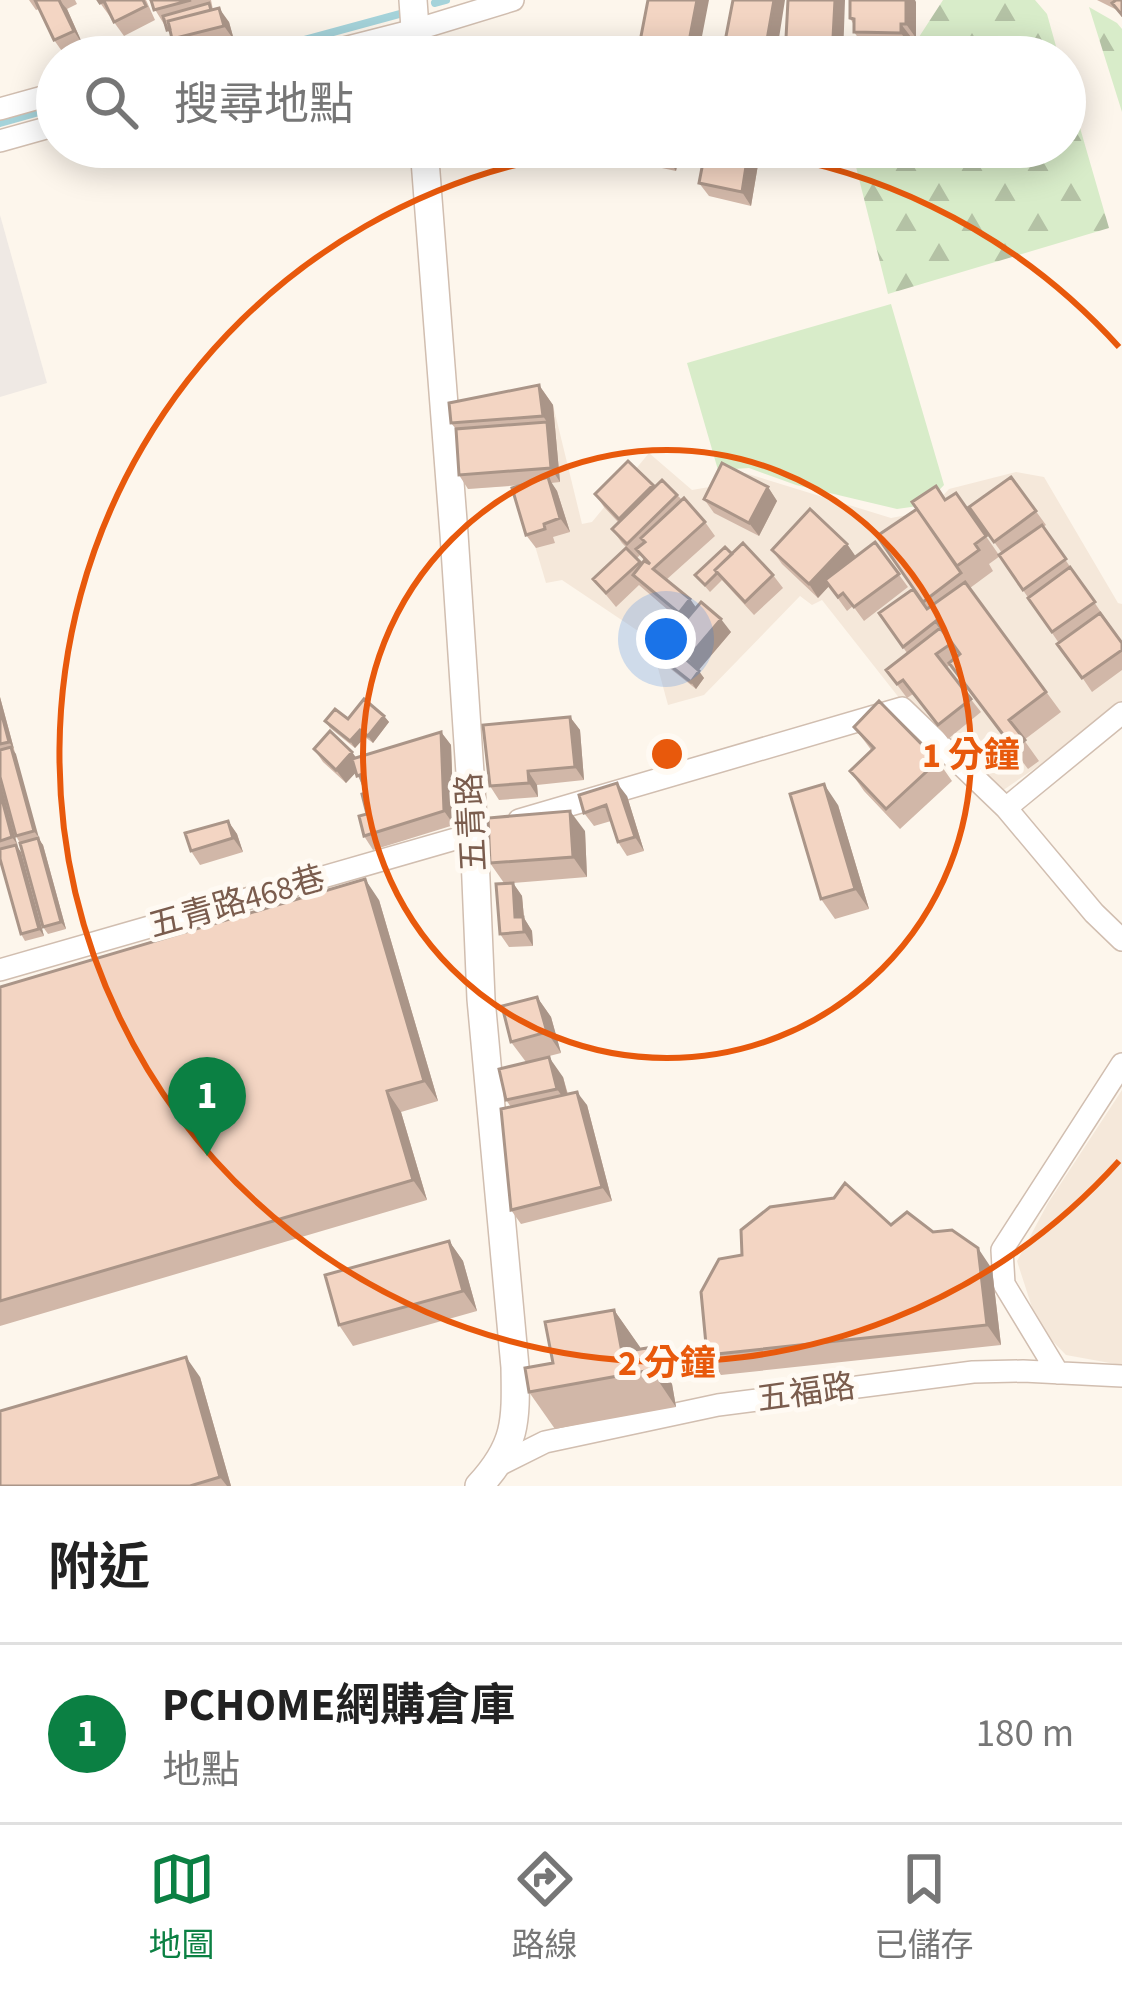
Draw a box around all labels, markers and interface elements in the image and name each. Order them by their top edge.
search box [36,36,1086,168]
icon: search [78,69,144,135]
text: 搜尋地點 [174,73,354,137]
your location [636,609,696,669]
text: 1 分鐘 [922,730,1020,781]
centre of rings [646,733,688,775]
street label: 五青路 [446,771,498,873]
street label: 五青路468巷 [143,854,331,950]
pin: 1 [168,1057,246,1156]
text: 2 分鐘 [618,1338,716,1389]
street label: 五福路 [754,1363,858,1423]
text: 附近 [48,1532,150,1604]
text: PCHOME網購倉庫 [162,1674,515,1738]
text: 1 [77,1706,97,1762]
text: 180 m [976,1706,1074,1762]
text: 地點 [162,1743,240,1799]
tab: 地圖 [149,1846,215,1969]
tab: 路線 [512,1846,578,1969]
tab: 已儲存 [875,1846,974,1969]

